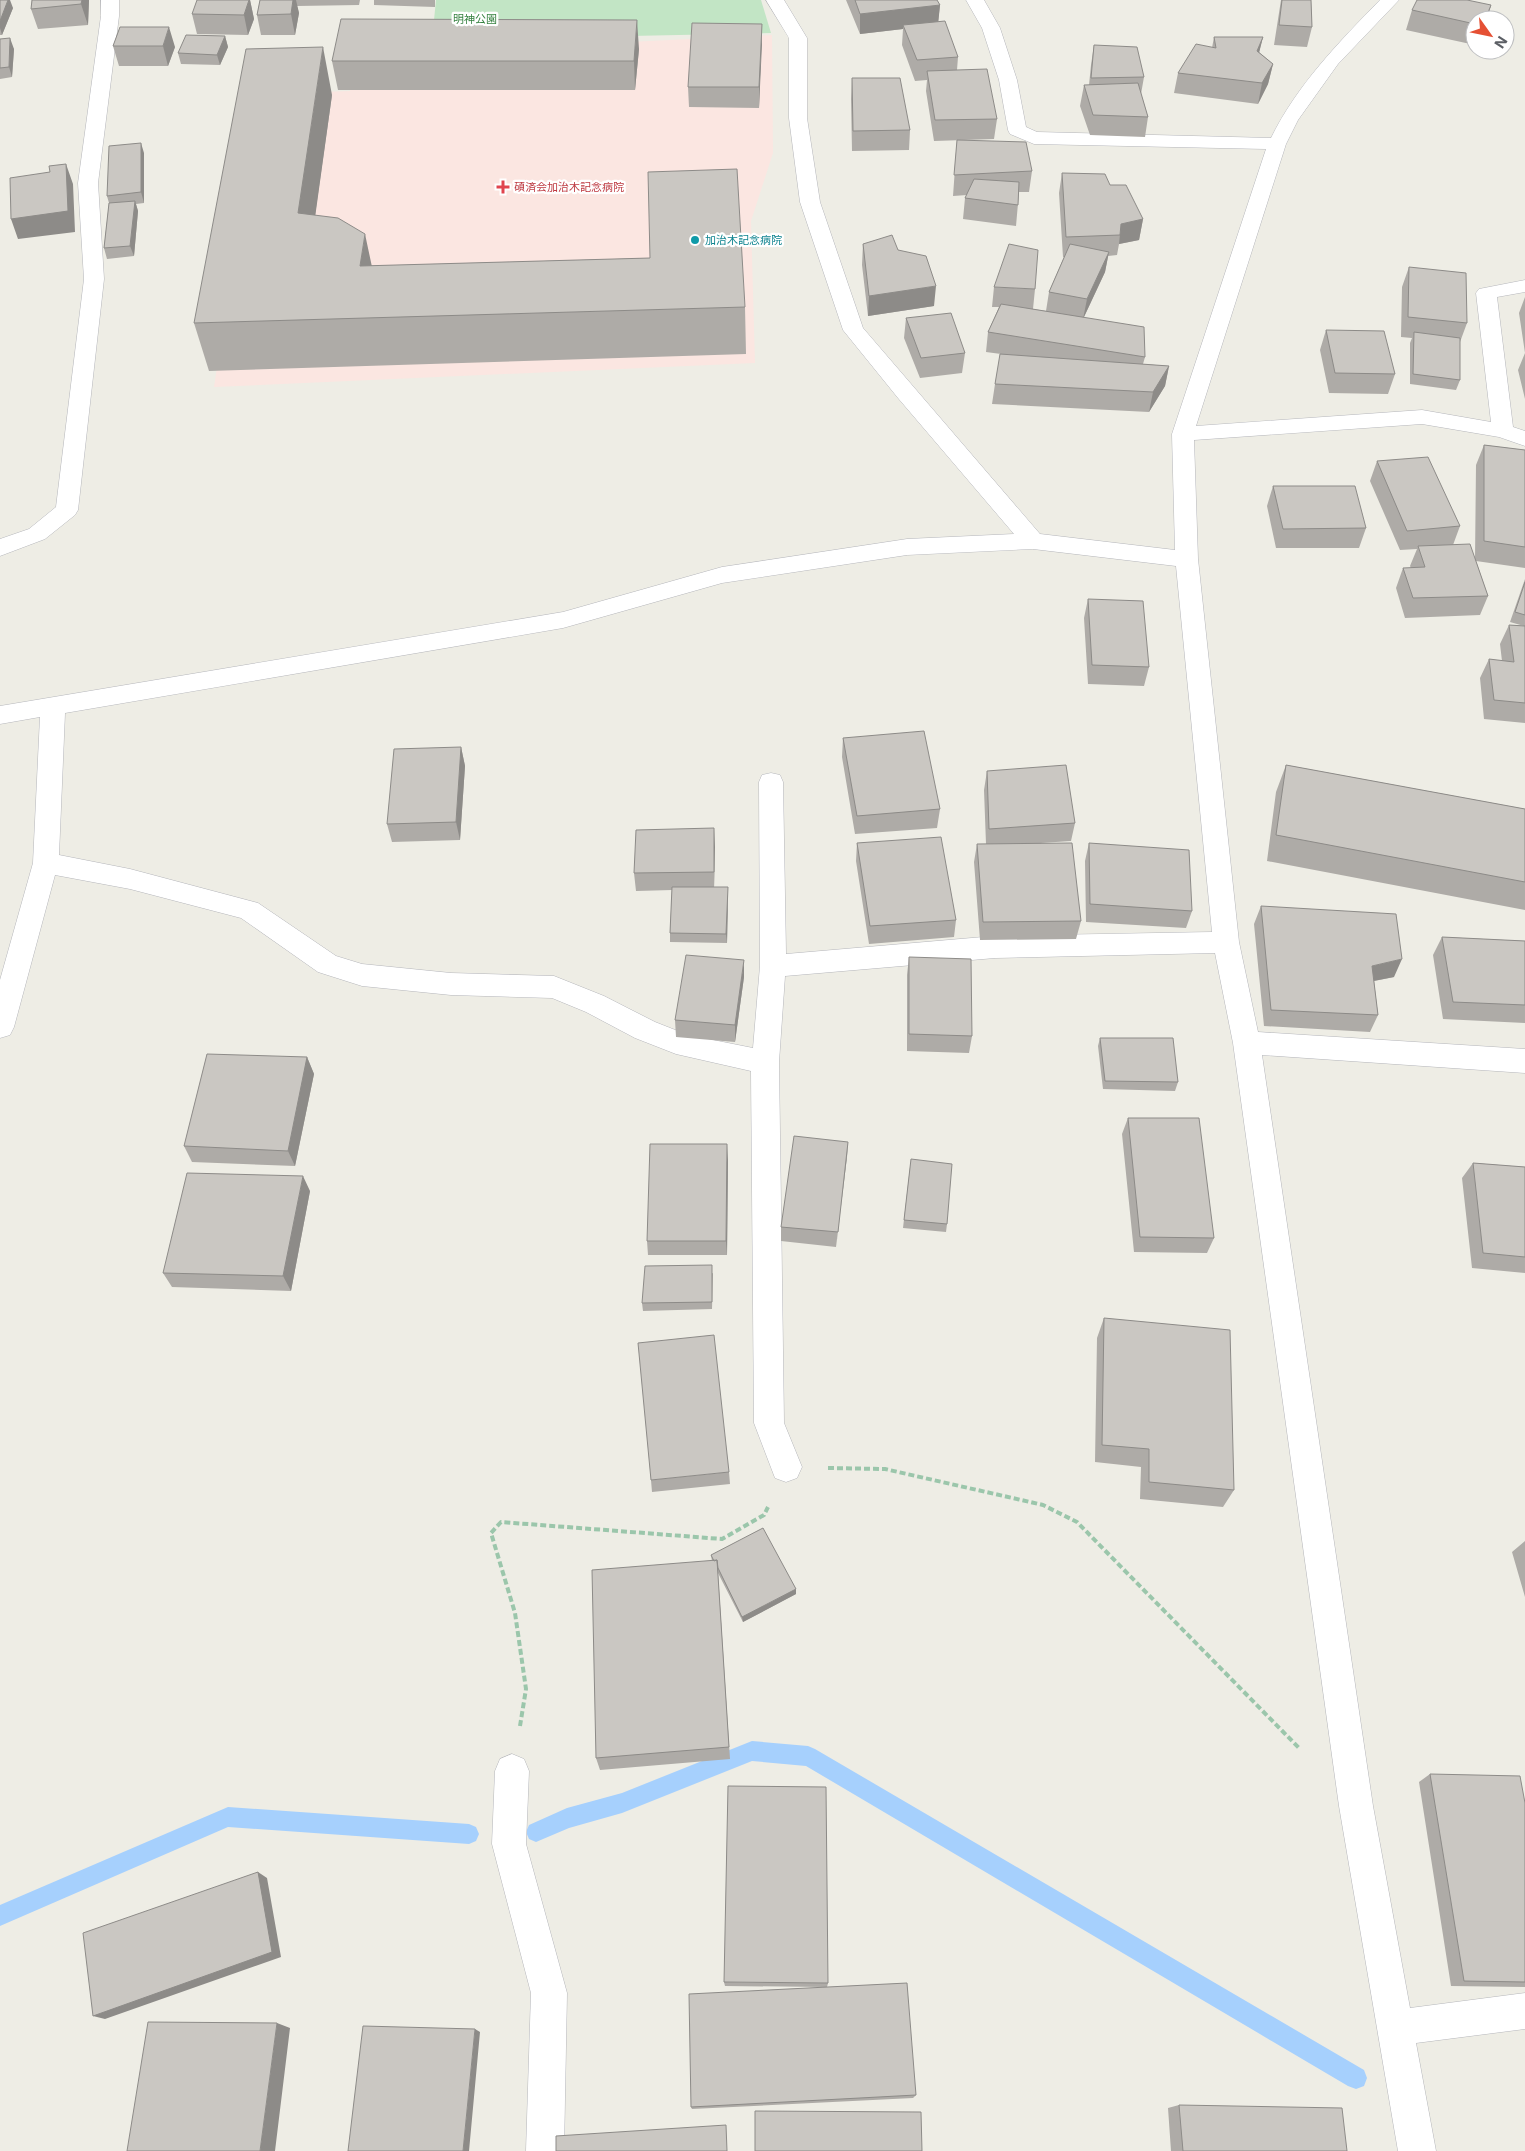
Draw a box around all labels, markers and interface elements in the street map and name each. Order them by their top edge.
north arrow [1465,10,1515,60]
park label: 明神公園 [453,12,497,26]
text: N [1491,33,1511,51]
marker: 碩済会加治木記念病院 [496,180,510,194]
place label: 碩済会加治木記念病院 [514,180,624,194]
place label: 加治木記念病院 [705,233,782,247]
marker: 加治木記念病院 [689,234,701,246]

